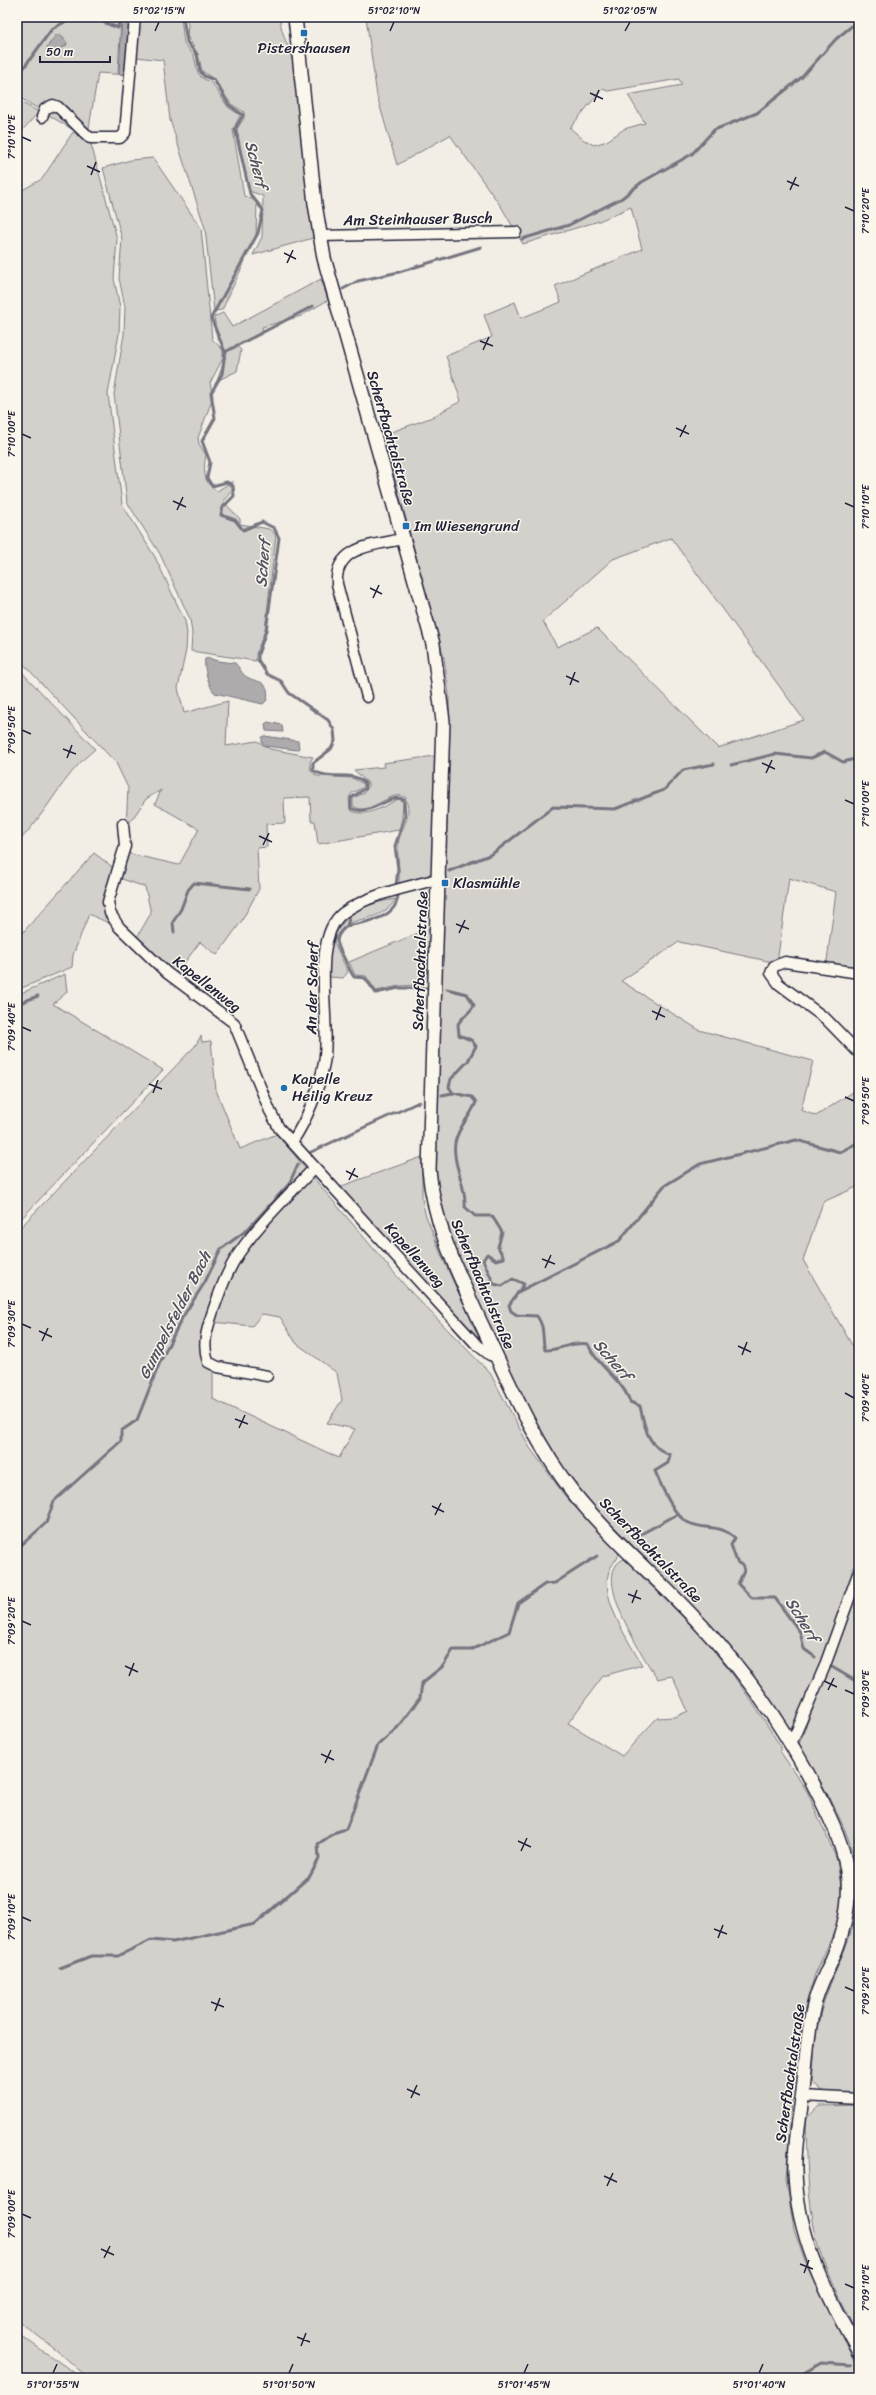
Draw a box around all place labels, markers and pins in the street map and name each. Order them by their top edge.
marker: Pistershausen [299,28,309,38]
place label: Pistershausen [258,35,350,61]
place label: Im Wiesengrund [413,513,520,539]
marker: Im Wiesengrund [401,521,411,531]
place label: Klasmühle [453,870,521,896]
marker: Klasmühle [440,878,450,888]
place label: Kapelle Heilig Kreuz [292,1066,373,1109]
marker: Kapelle Heilig Kreuz [279,1083,289,1093]

